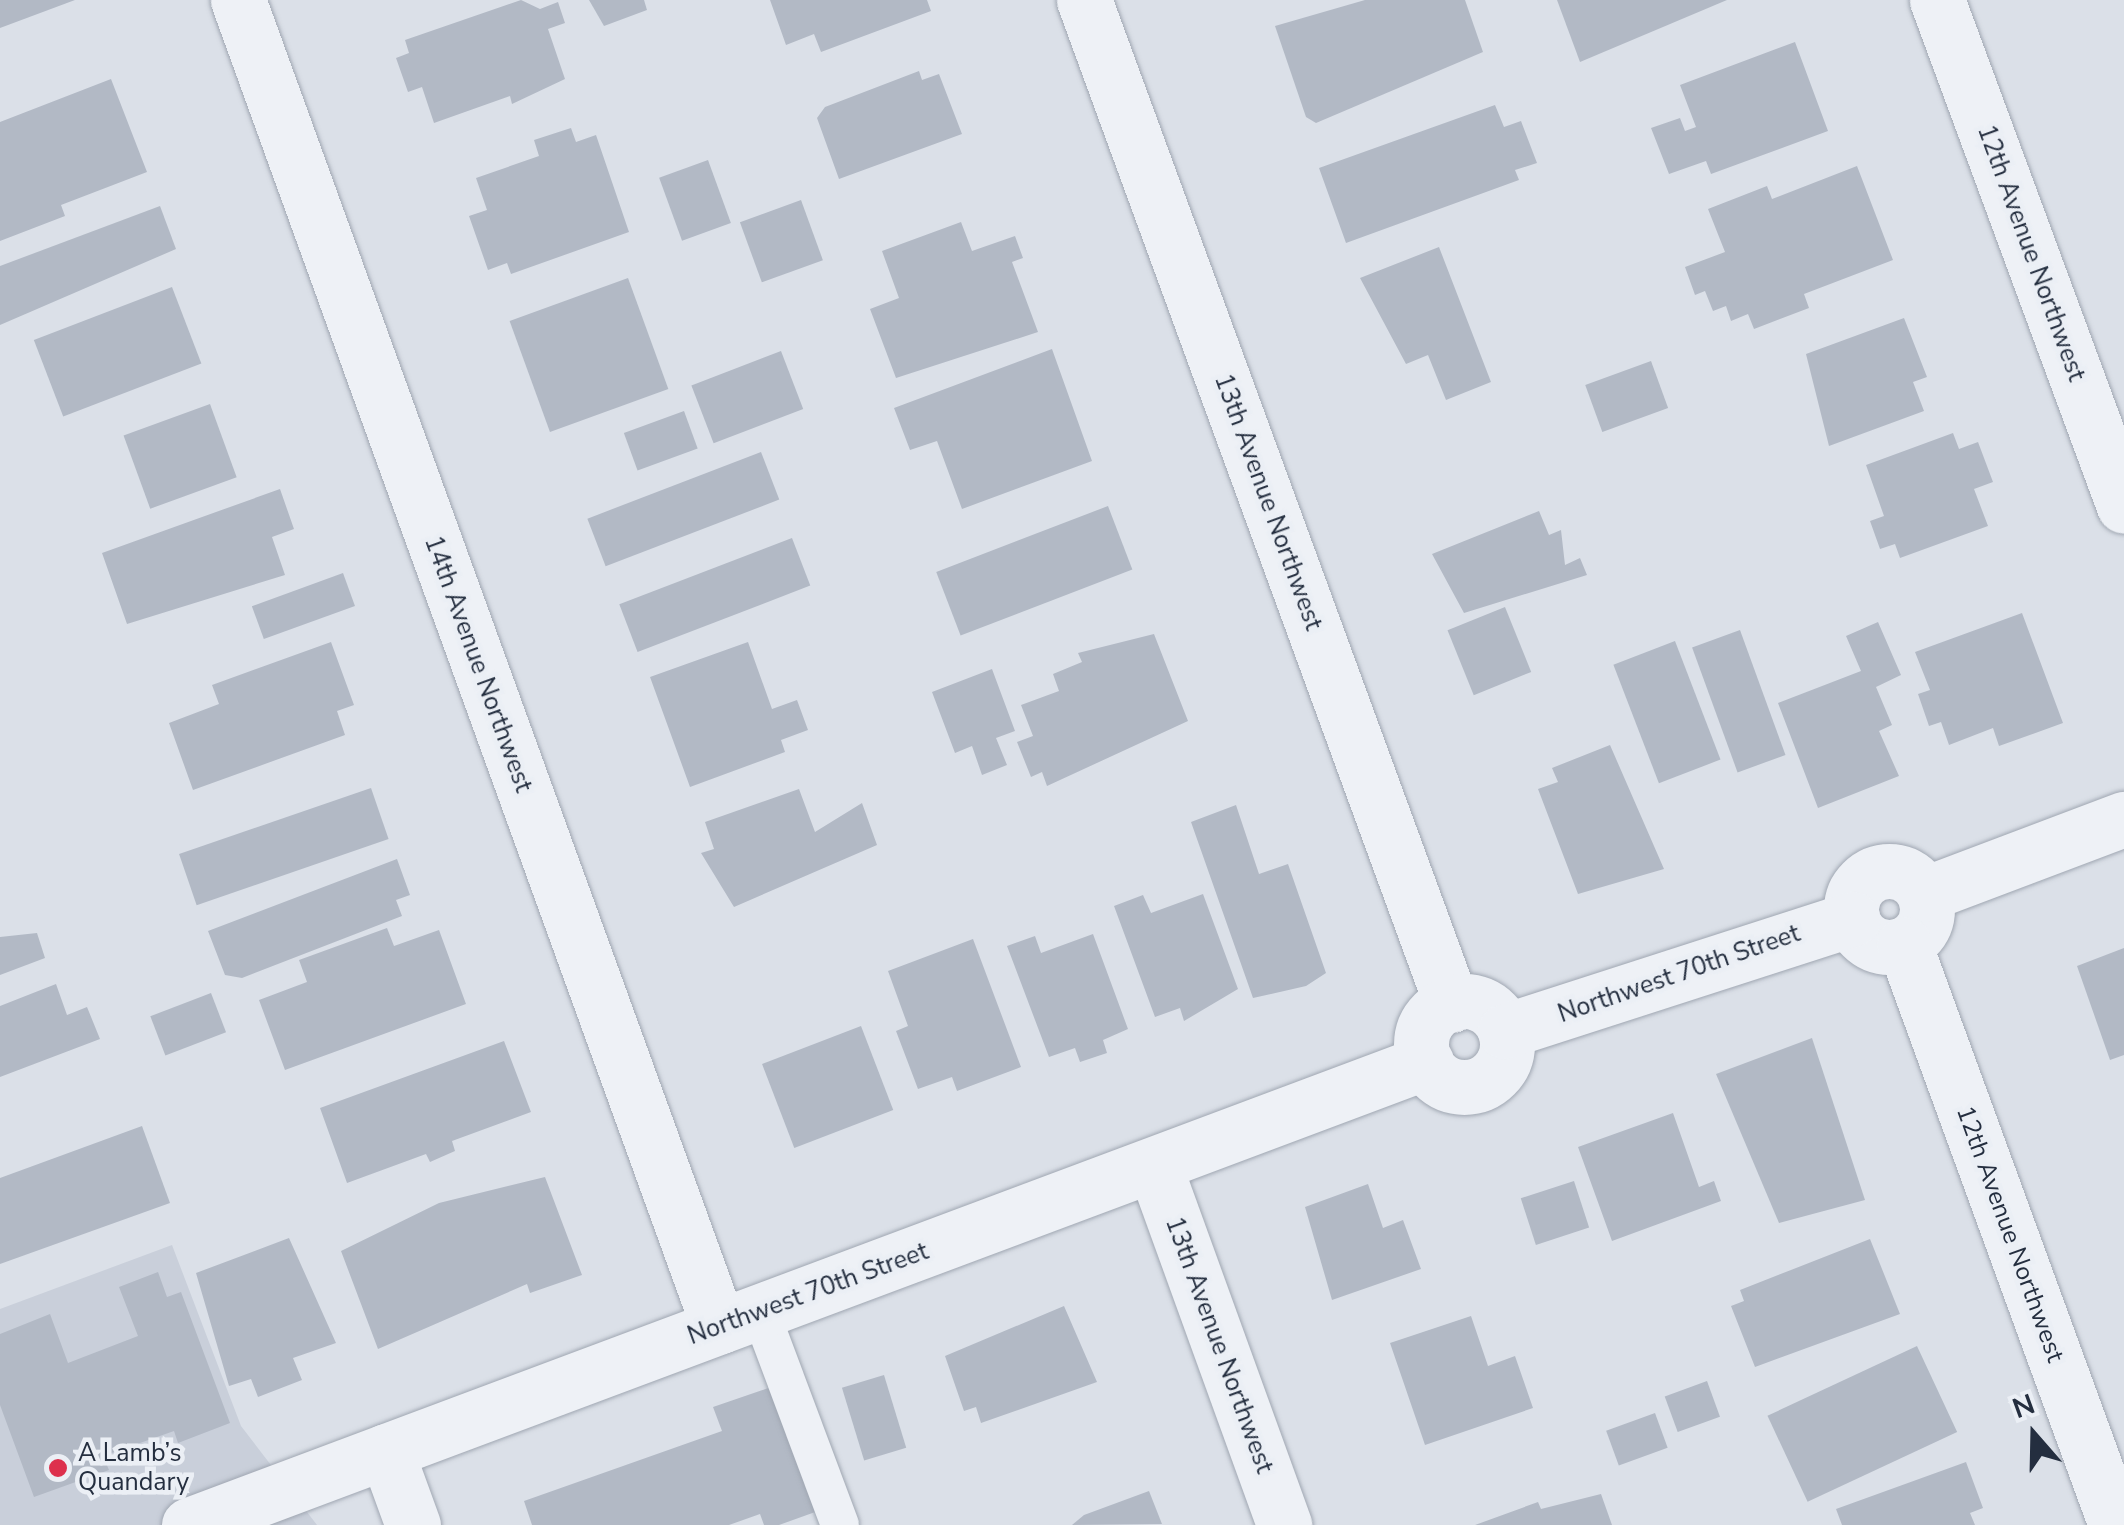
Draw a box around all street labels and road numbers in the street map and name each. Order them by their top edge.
street label: 12th Avenue Northwest [1971,121,2091,385]
street label: 13th Avenue Northwest [1208,370,1328,634]
street label: 14th Avenue Northwest [418,532,538,796]
street label: Northwest 70th Street [1554,919,1804,1029]
street label: 12th Avenue Northwest [1950,1102,2070,1366]
street label: 13th Avenue Northwest [1159,1213,1279,1477]
street label: Northwest 70th Street [684,1237,932,1351]

